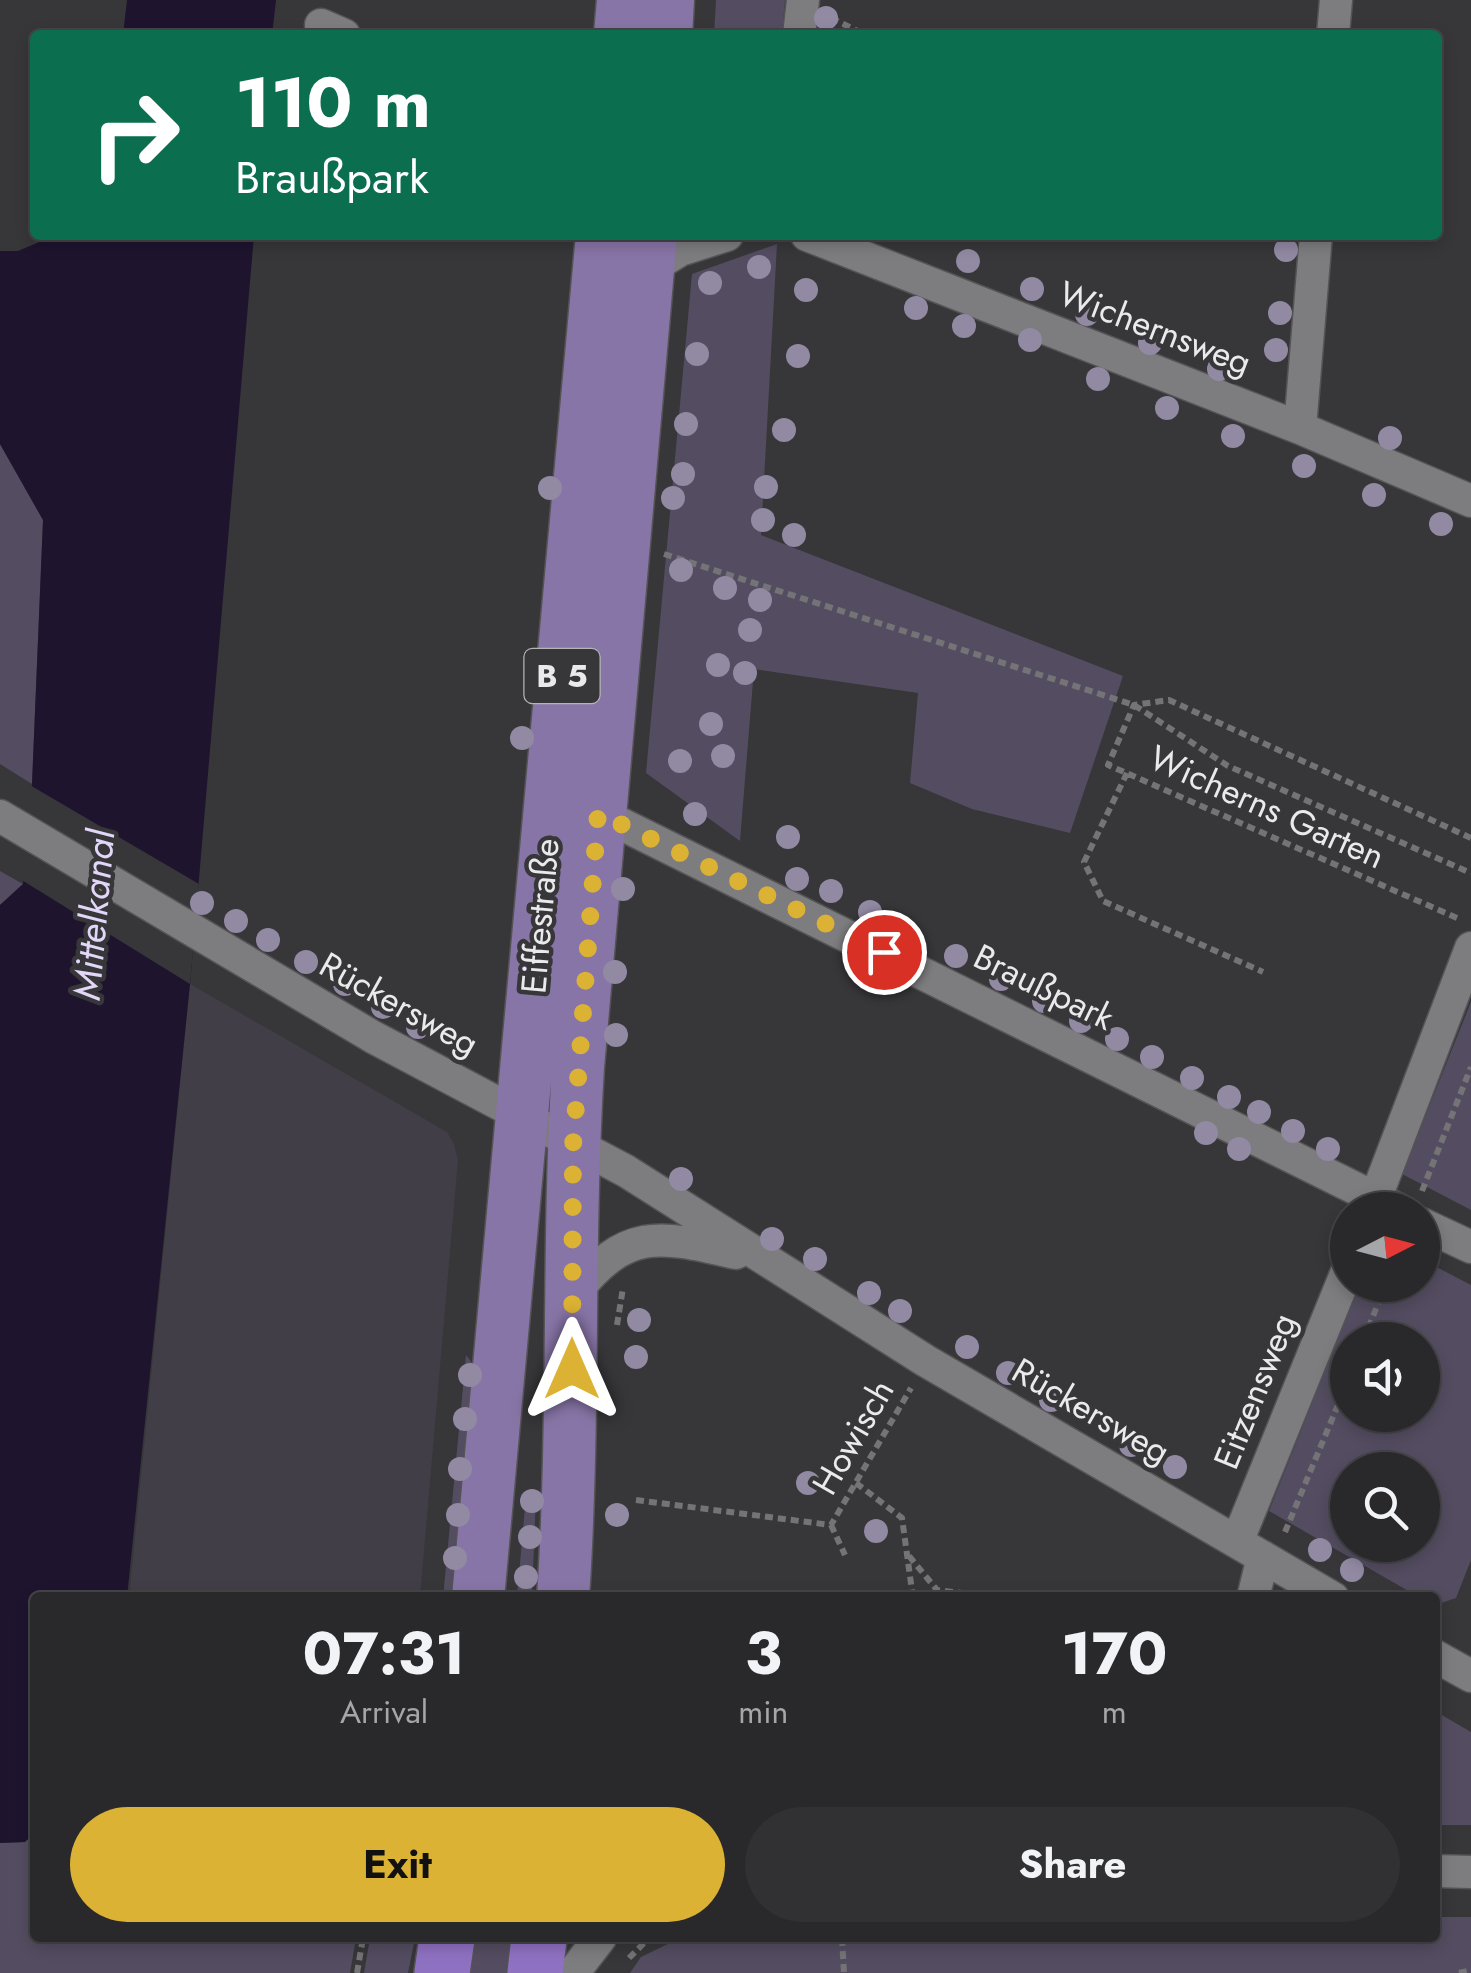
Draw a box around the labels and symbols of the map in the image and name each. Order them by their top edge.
street label: Wichernsweg [1052,268,1258,388]
road number: B 5 [524,649,600,703]
street label: Wicherns Garten [1141,733,1393,881]
water label: Mittelkanal [59,826,128,1002]
street label: Eiffestraße [508,836,572,996]
pin [842,910,927,995]
street label: Braußpark [965,931,1123,1043]
street label: Rückersweg [310,940,488,1068]
north arrow [1330,1192,1440,1302]
street label: Eitzensweg [1201,1306,1309,1476]
position arrow [520,1317,624,1421]
street label: Rückersweg [1003,1346,1179,1476]
street label: Howisch [800,1370,906,1504]

